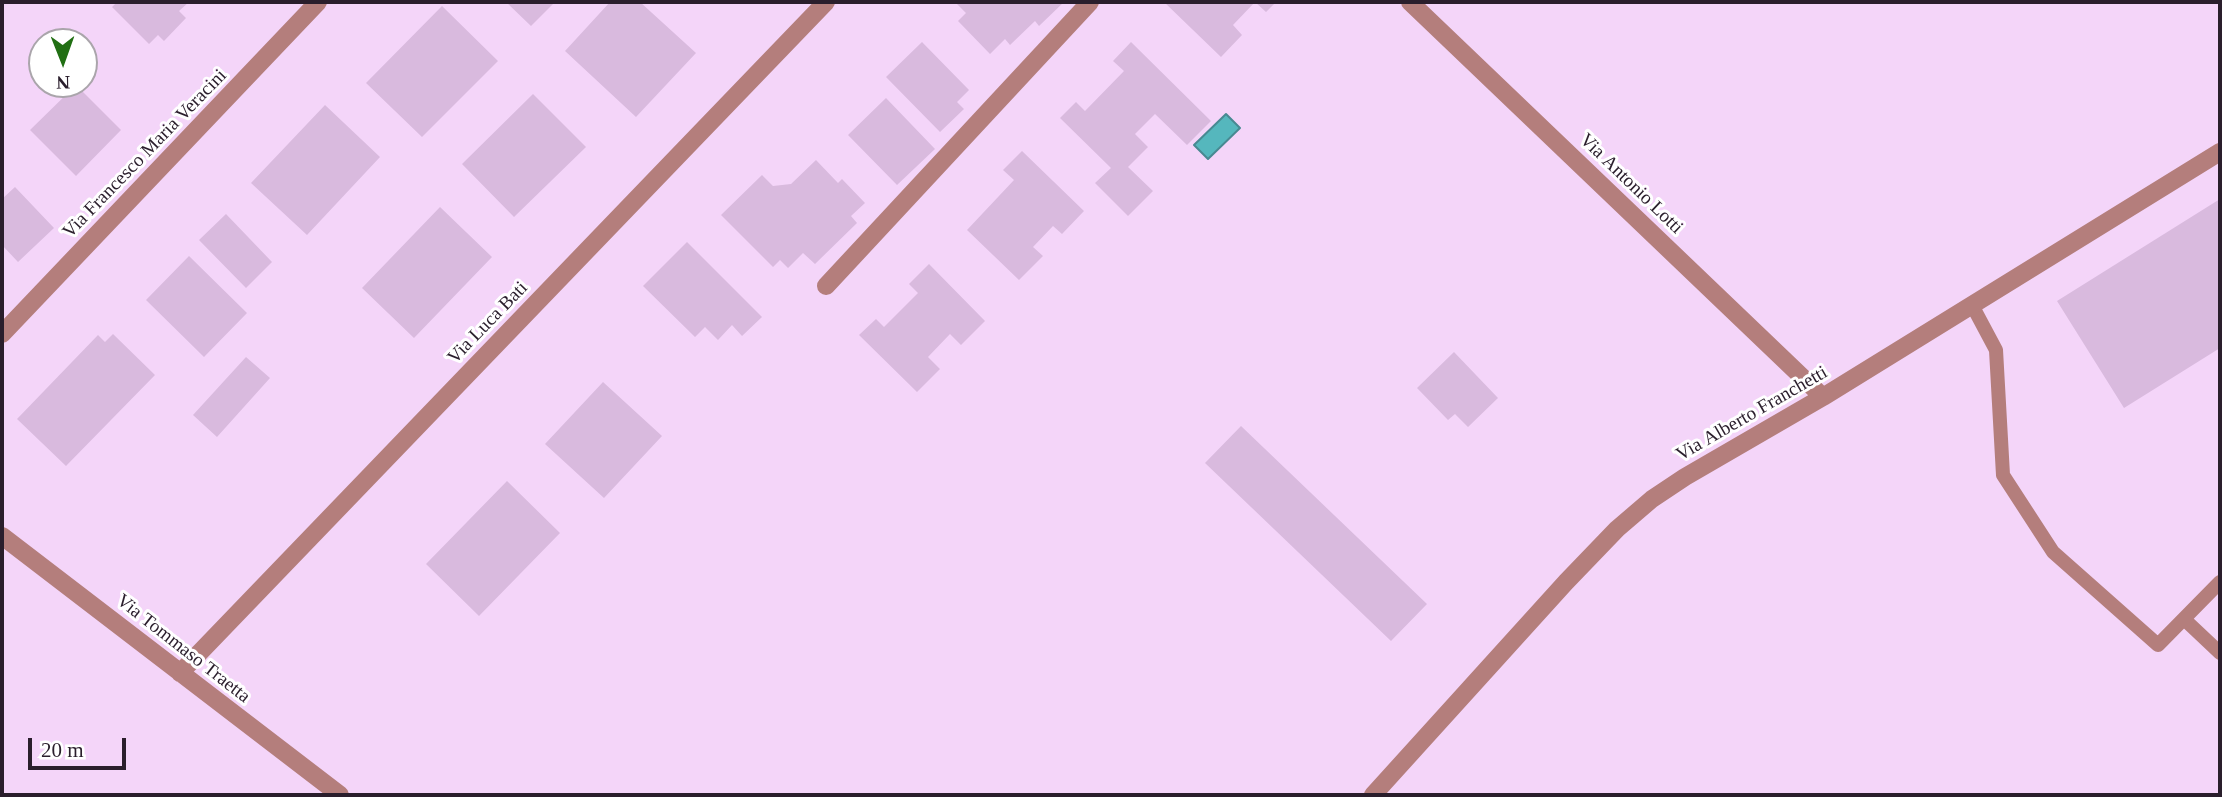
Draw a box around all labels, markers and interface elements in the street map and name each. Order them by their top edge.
north arrow [28,28,98,98]
street label: Via Francesco Maria Veracini [58,65,232,243]
text: N [56,72,70,93]
street label: Via Antonio Lotti [1575,129,1687,239]
street label: Via Luca Bati [443,277,533,369]
street label: Via Alberto Franchetti [1672,361,1832,467]
street label: Via Tommaso Traetta [112,590,254,708]
scale bar [32,724,130,768]
text: 20 m [41,738,84,762]

